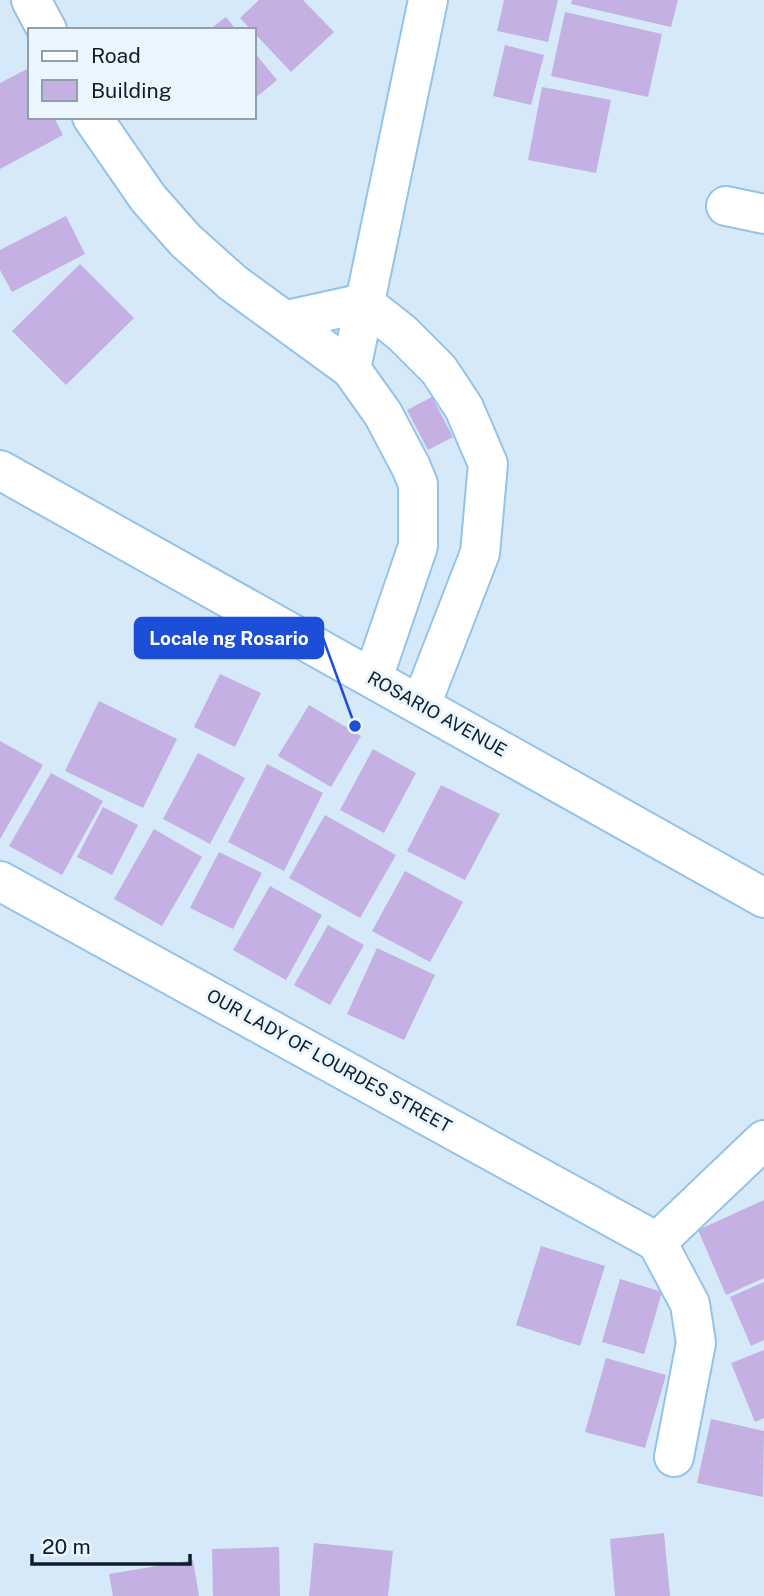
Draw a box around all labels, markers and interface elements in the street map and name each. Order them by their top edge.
legend [28,28,256,119]
text: Road [91,43,141,68]
text: Building [91,78,172,103]
callout: Locale ng Rosario [135,618,323,658]
text: Locale ng Rosario [149,627,309,649]
street label: ROSARIO AVENUE [364,667,511,761]
street label: OUR LADY OF LOURDES STREET [203,984,456,1137]
scale bar [32,1522,189,1566]
text: 20 m [42,1534,91,1559]

